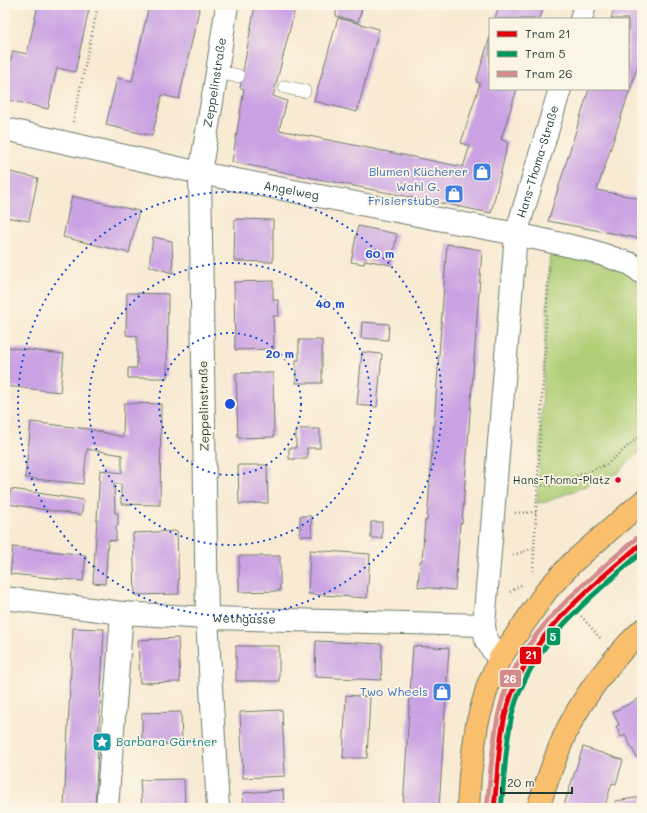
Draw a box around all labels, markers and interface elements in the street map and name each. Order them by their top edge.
legend [489,18,629,90]
text: Tram 21 [525,25,571,41]
street label: Zeppelinstraße [199,36,229,129]
text: Tram 5 [525,45,566,61]
text: Tram 26 [525,65,573,81]
street label: Hans-Thoma-Straße [512,103,562,220]
shop icon: Blumen Kücherer [471,161,493,183]
place label: Blumen Kücherer [369,163,468,179]
street label: Angelweg [263,176,321,203]
place label: Wahl G. Frisierstube [368,178,440,208]
shop icon: Wahl G. Frisierstube [443,183,465,205]
text: 60 m [366,245,394,261]
text: 40 m [315,295,345,311]
text: 20 m [266,345,294,361]
street label: Zeppelinstraße [194,361,212,452]
centre of rings [223,397,237,411]
place label: Hans-Thoma-Platz [513,472,610,487]
marker: Hans-Thoma-Platz [613,475,623,485]
street label: Wethgasse [212,609,276,627]
line badge: 5 [546,627,561,646]
text: 5 [550,629,557,644]
line badge: 21 [519,646,542,665]
text: 21 [525,647,537,662]
line badge: 26 [499,669,522,688]
text: 26 [504,671,517,686]
shop icon: Two Wheels [431,681,453,703]
place label: Two Wheels [360,683,428,699]
place icon: Barbara Gärtner [91,731,113,753]
place label: Barbara Gärtner [116,733,217,749]
scale bar [501,769,572,795]
text: 20 m [507,774,535,790]

